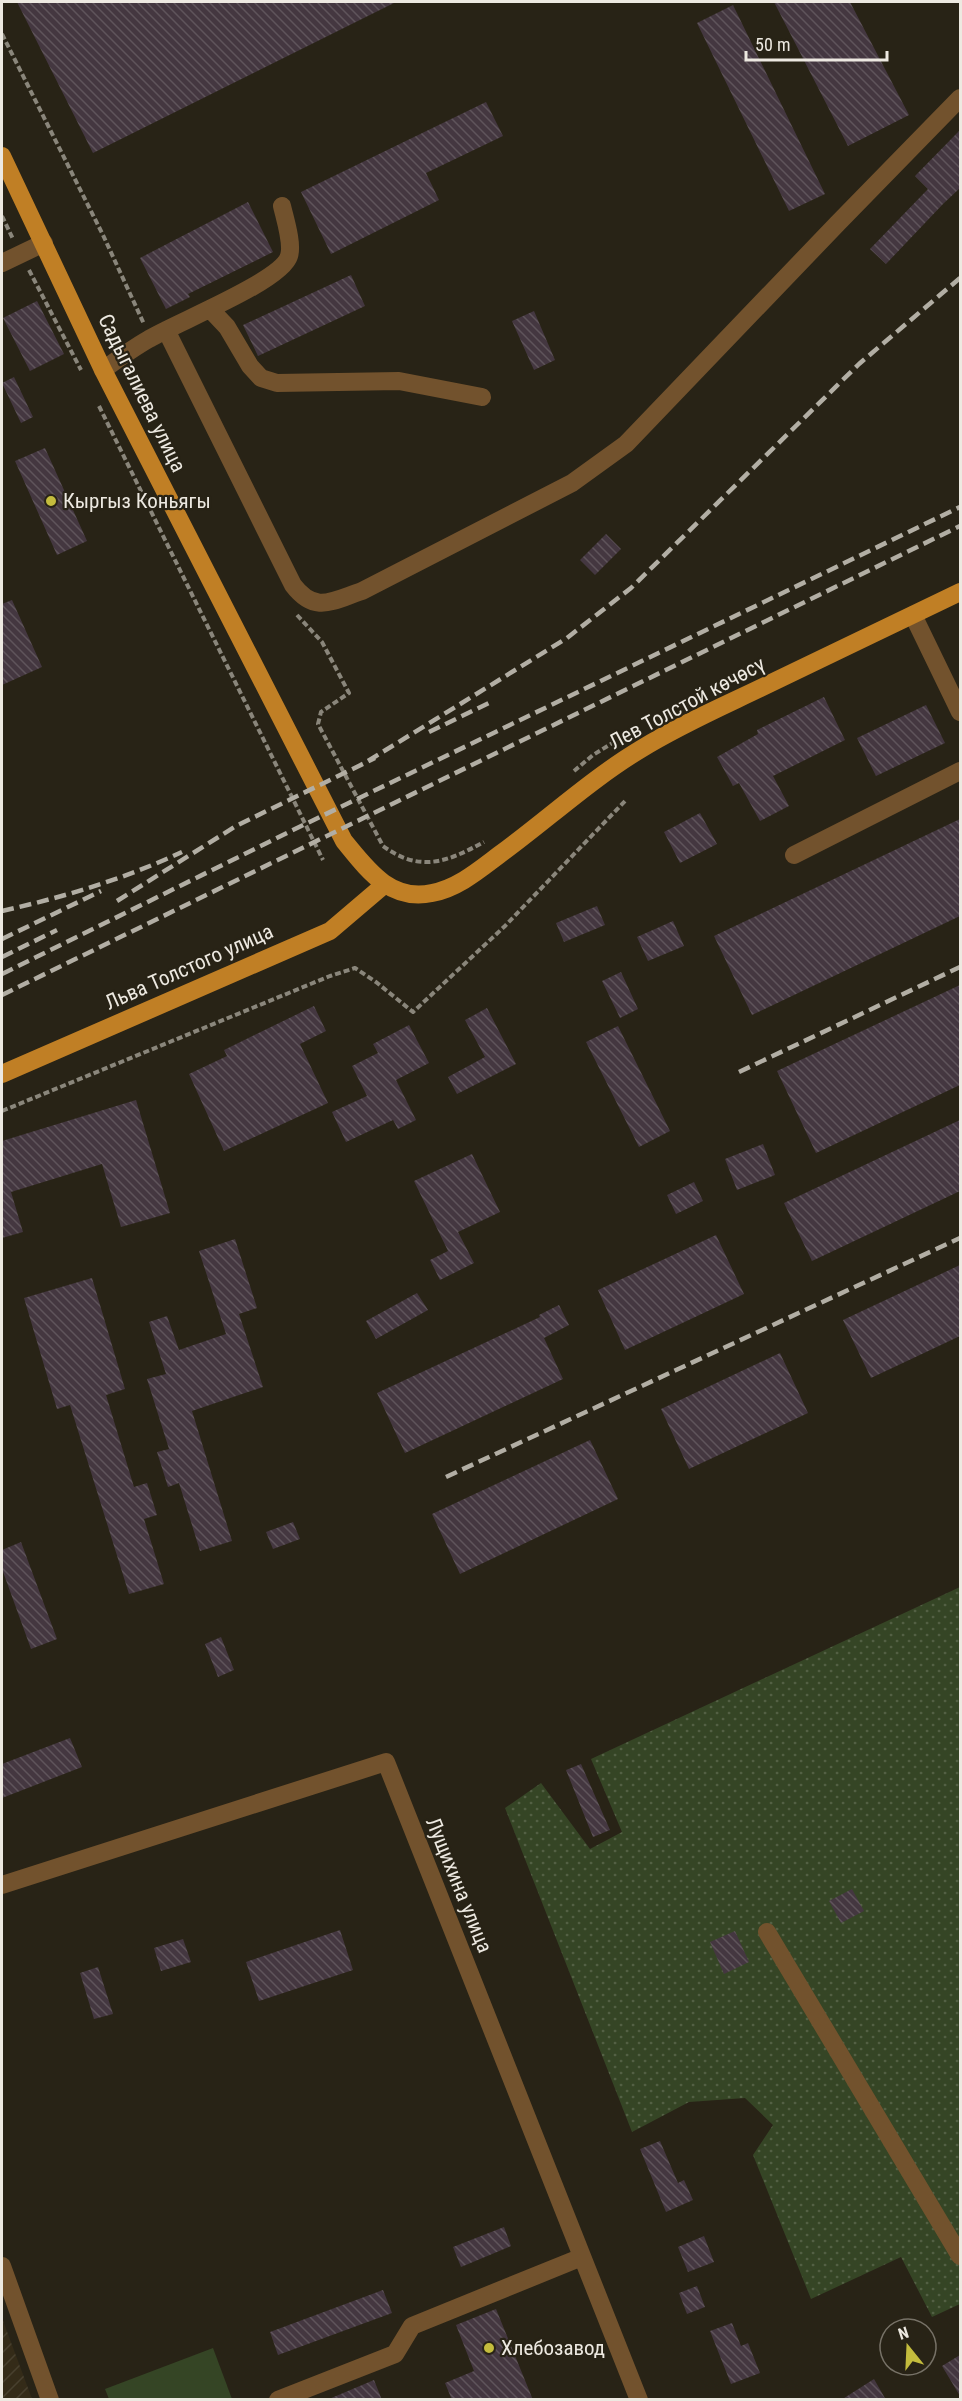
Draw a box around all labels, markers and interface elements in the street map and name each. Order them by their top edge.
scale bar [746,24,887,62]
text: 50 m [755,34,790,55]
street label: Садыгалиева улица [93,310,191,476]
place label: Кыргыз Коньягы [63,489,211,513]
marker: Кыргыз Коньягы [44,494,58,508]
street label: Лев Толстой көчөсү [605,652,769,754]
street label: Льва Толстого улица [101,919,277,1015]
street label: Лущихина улица [421,1814,497,1956]
north arrow [878,2317,938,2377]
text: N [896,2323,911,2344]
place label: Хлебозавод [501,2336,605,2360]
marker: Хлебозавод [482,2341,496,2355]

